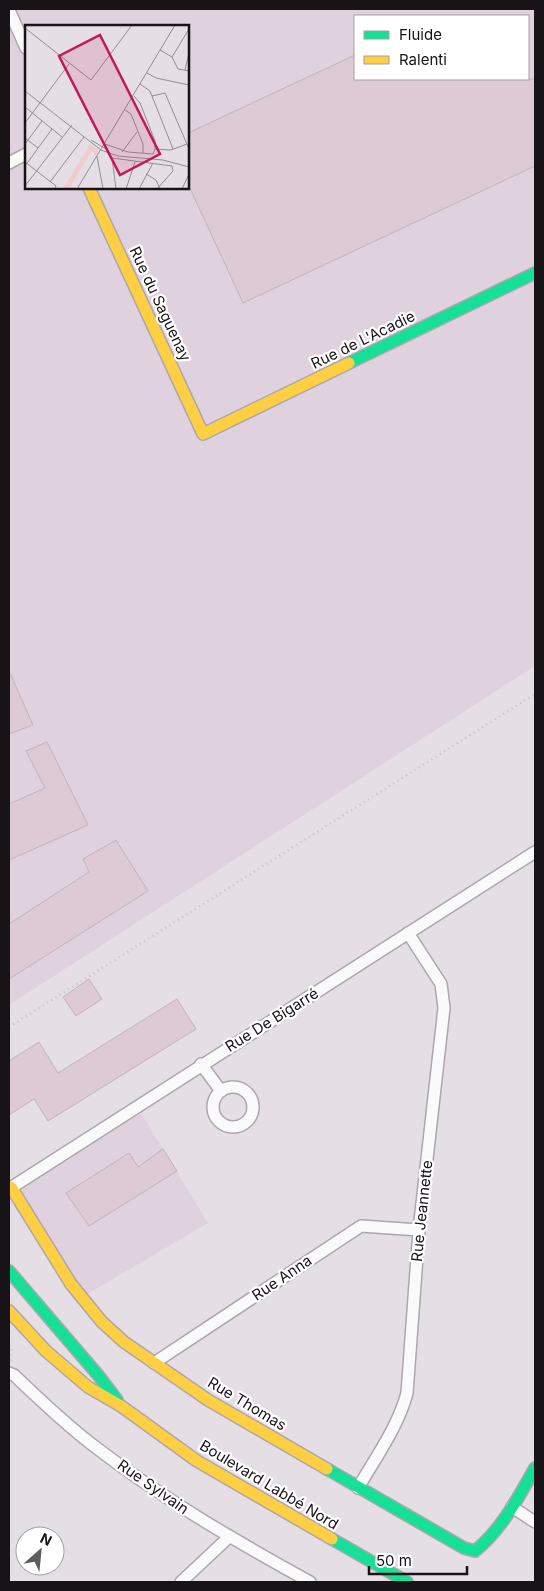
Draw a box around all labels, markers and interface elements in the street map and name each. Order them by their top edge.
legend [354,15,529,80]
inset map [25,25,189,189]
text: Fluide [399,25,442,44]
text: Ralenti [399,50,447,69]
street label: Rue du Saguenay [126,244,196,365]
street label: Rue de L'Acadie [308,306,418,373]
street label: Rue De Bigarré [222,983,322,1056]
street label: Rue Jeannette [407,1159,436,1263]
street label: Rue Anna [248,1251,315,1304]
street label: Rue Thomas [204,1373,290,1435]
street label: Boulevard Labbé Nord [196,1436,342,1534]
street label: Rue Sylvain [114,1455,193,1518]
north arrow [15,1526,65,1576]
text: N [38,1529,55,1549]
scale bar [369,1544,466,1576]
text: 50 m [376,1551,412,1570]

